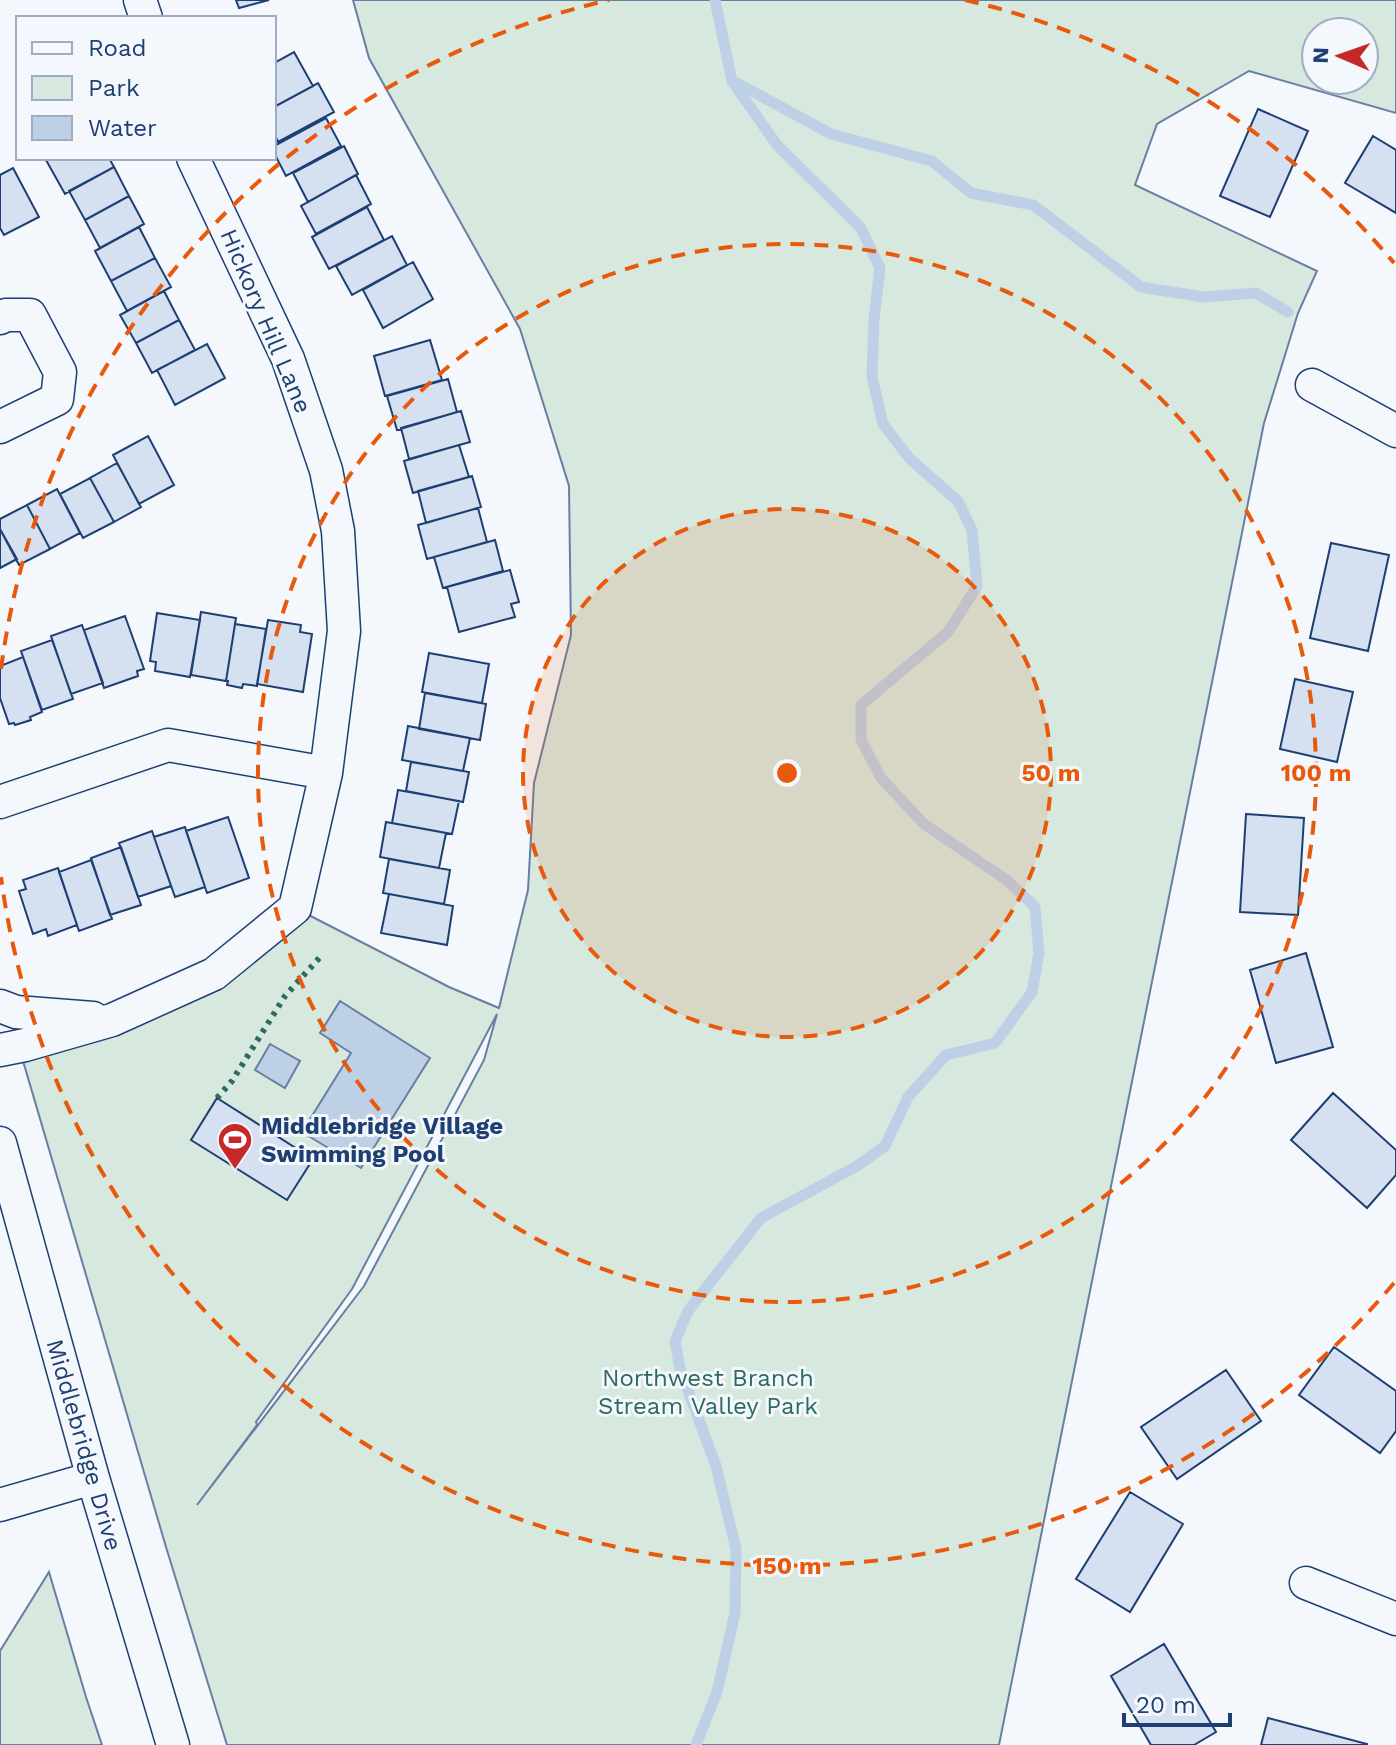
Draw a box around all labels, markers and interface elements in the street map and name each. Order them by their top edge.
legend [16,16,276,160]
north arrow [1300,16,1380,96]
text: Road [88,34,147,62]
text: N [1308,47,1333,64]
text: Park [88,74,140,102]
text: Water [88,114,157,142]
street label: Hickory Hill Lane [215,225,317,417]
centre of rings [773,759,801,787]
text: 50 m [1022,759,1080,787]
text: 100 m [1281,759,1351,787]
place label: Middlebridge Village Swimming Pool [261,1112,503,1168]
sports icon: Middlebridge Village Swimming Pool [216,1121,254,1171]
street label: Middlebridge Drive [40,1336,128,1554]
park label: Northwest Branch Stream Valley Park [598,1364,818,1420]
text: 150 m [752,1552,822,1580]
scale bar [1124,1677,1230,1727]
text: 20 m [1136,1691,1196,1719]

